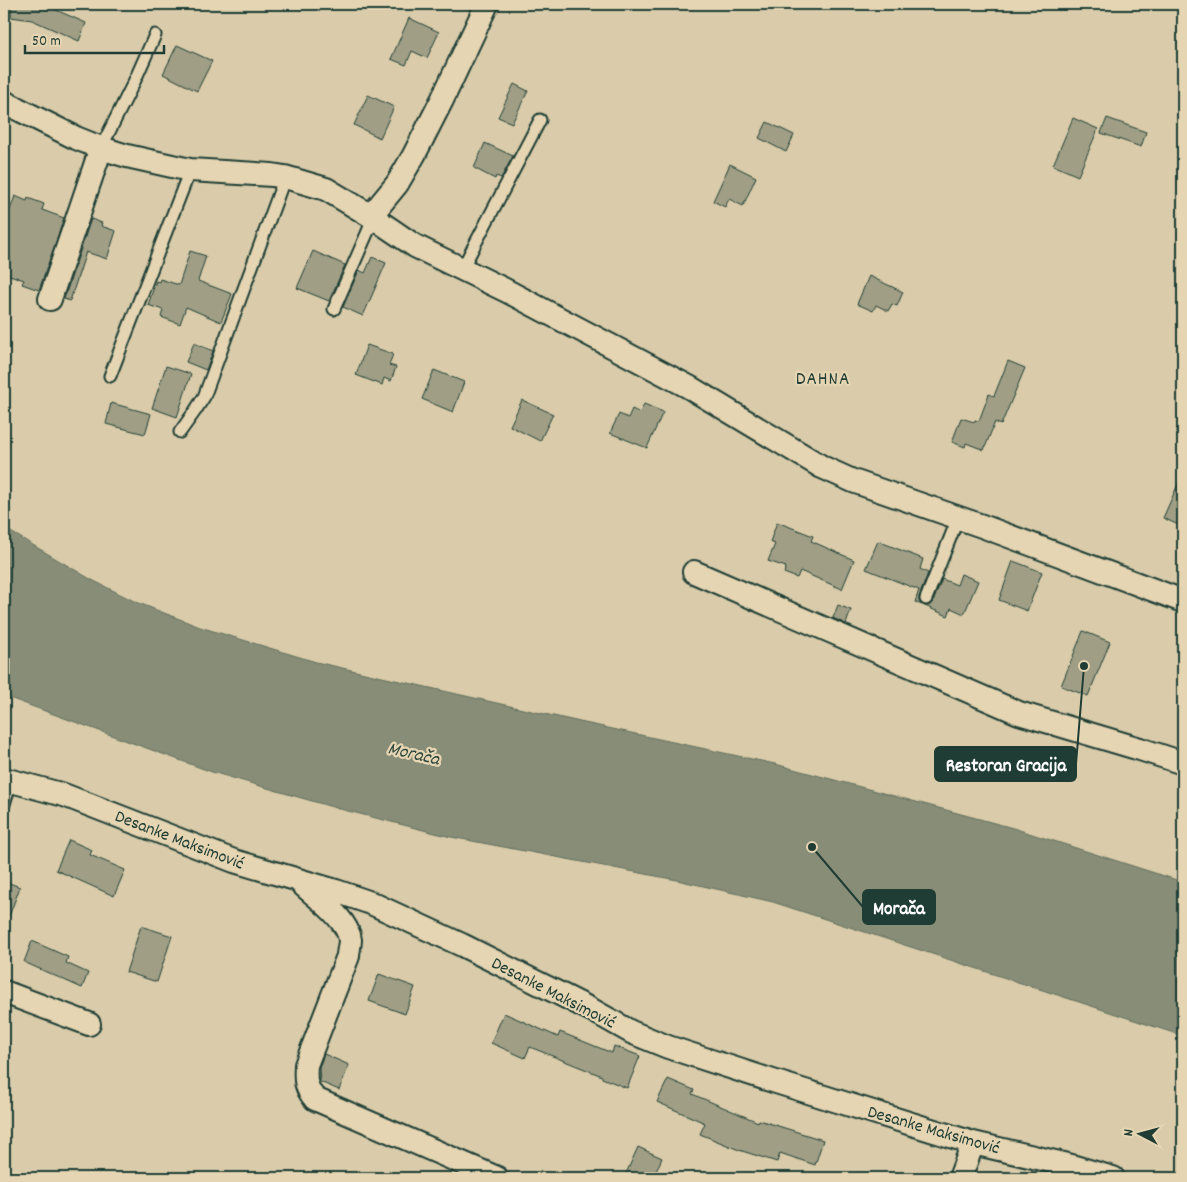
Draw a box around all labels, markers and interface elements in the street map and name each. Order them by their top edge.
scale bar [25,22,164,54]
text: 50 m [32,31,61,53]
district label: DAHNA [796,367,850,394]
water label: Morača [385,736,443,775]
callout: Restoran Gracija [935,747,1076,781]
text: Restoran Gracija [946,754,1067,781]
street label: Desanke Maksimović [111,805,247,877]
callout: Morača [863,890,935,924]
text: Morača [873,897,926,924]
street label: Desanke Maksimović [486,952,619,1036]
street label: Desanke Maksimović [864,1101,1002,1162]
north arrow [1114,1110,1164,1160]
text: N [1119,1128,1139,1137]

